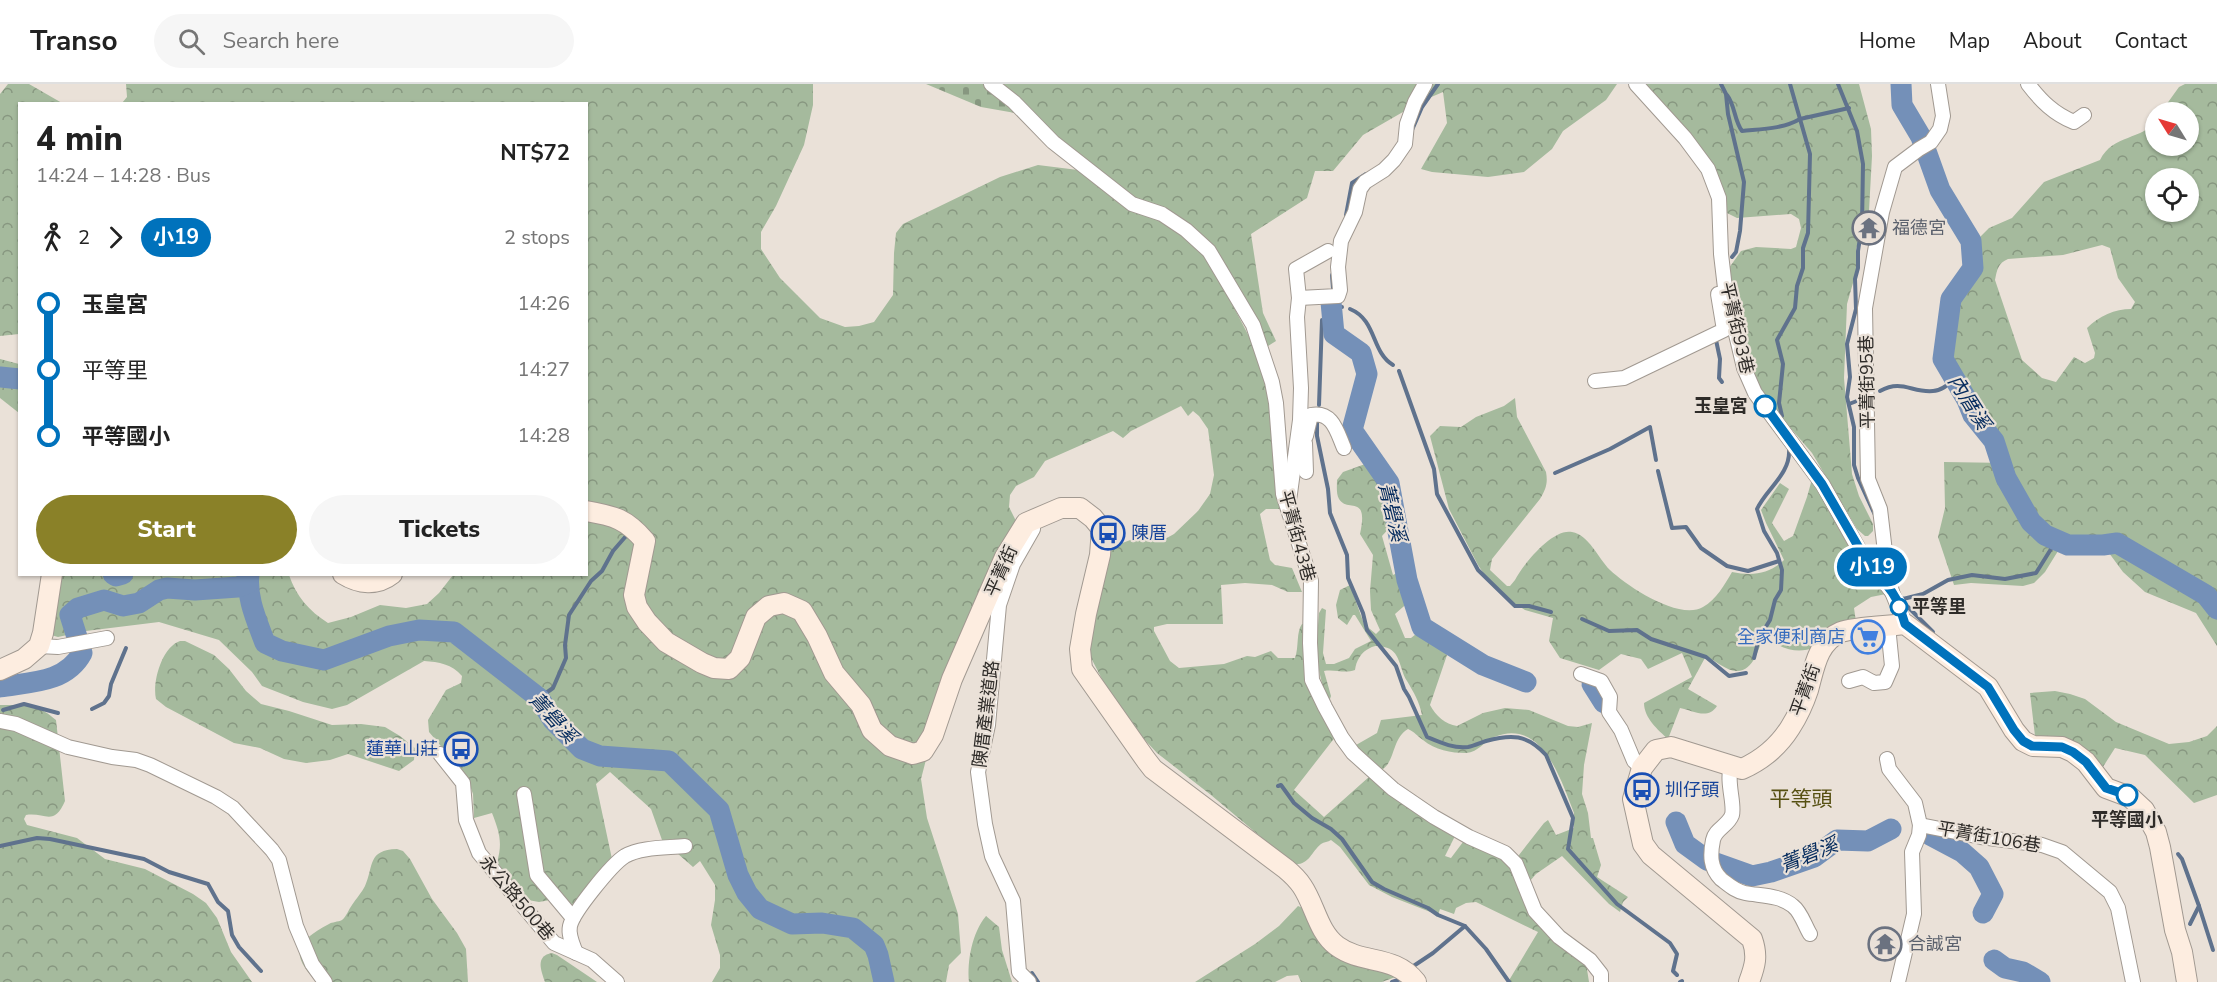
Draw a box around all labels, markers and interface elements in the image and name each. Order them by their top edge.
search box [154,14,574,68]
text: Transo [30,22,118,60]
icon: search [175,25,208,58]
text: Search here [223,26,339,56]
text: Home [1859,27,1916,55]
text: Map [1949,27,1990,55]
text: About [2023,27,2081,55]
text: Contact [2114,27,2187,55]
north arrow [2145,102,2199,156]
map controls [2145,102,2199,222]
text: 4 min [36,117,123,162]
text: NT$72 [500,138,570,168]
text: 14:24 – 14:28 · Bus [36,162,211,189]
button: locate [2145,168,2199,222]
temple icon: 福德宮 [1851,210,1887,246]
place label: 福德宮 [1892,216,1946,240]
icon: walk [36,221,69,254]
icon: forward [99,221,132,254]
text: 小19 [153,223,199,251]
text: 2 [78,224,90,251]
text: 2 stops [504,224,570,251]
street label: 平菁街93巷 [1715,280,1759,376]
text: 玉皇宮 [82,290,148,320]
text: 14:26 [517,290,570,317]
street label: 平菁街95巷 [1854,335,1880,429]
text: 平等里 [82,356,148,386]
text: 14:27 [517,356,570,383]
water label: 內厝溪 [1942,369,1998,437]
place label: 玉皇宮 [1694,394,1748,418]
marker: 玉皇宮 [1754,395,1776,417]
text: 平等國小 [82,422,170,452]
text: 14:28 [517,422,570,449]
water label: 菁礐溪 [1372,480,1413,547]
street label: 平菁街43巷 [1273,488,1321,584]
button: Start [36,495,297,564]
button: Tickets [309,495,570,564]
bus stop icon: 陳厝 [1090,515,1126,551]
place label: 陳厝 [1131,521,1167,545]
street label: 平菁街 [979,541,1023,601]
line badge: 小19 [1838,548,1906,586]
text: 小19 [1849,553,1895,581]
place label: 平等里 [1912,595,1966,619]
marker: 平等里 [1890,598,1908,616]
supermarket icon: 全家便利商店 [1850,619,1886,655]
place label: 全家便利商店 [1737,625,1845,649]
street label: 陳厝產業道路 [968,659,1004,769]
street label: 平菁街 [1784,661,1826,719]
water label: 菁礐溪 [523,687,585,752]
bus stop icon: 蓮華山莊 [443,731,479,767]
place label: 蓮華山莊 [366,737,438,761]
bus stop icon: 圳仔頭 [1624,772,1660,808]
place label: 圳仔頭 [1665,778,1719,802]
marker: 平等國小 [2116,784,2138,806]
district label: 平等頭 [1770,785,1833,813]
place label: 平等國小 [2091,808,2163,832]
street label: 平菁街106巷 [1936,816,2042,858]
water label: 菁礐溪 [1776,830,1845,879]
street label: 永公路500巷 [474,850,560,946]
temple icon: 合誠宮 [1867,926,1903,962]
place label: 合誠宮 [1908,932,1962,956]

